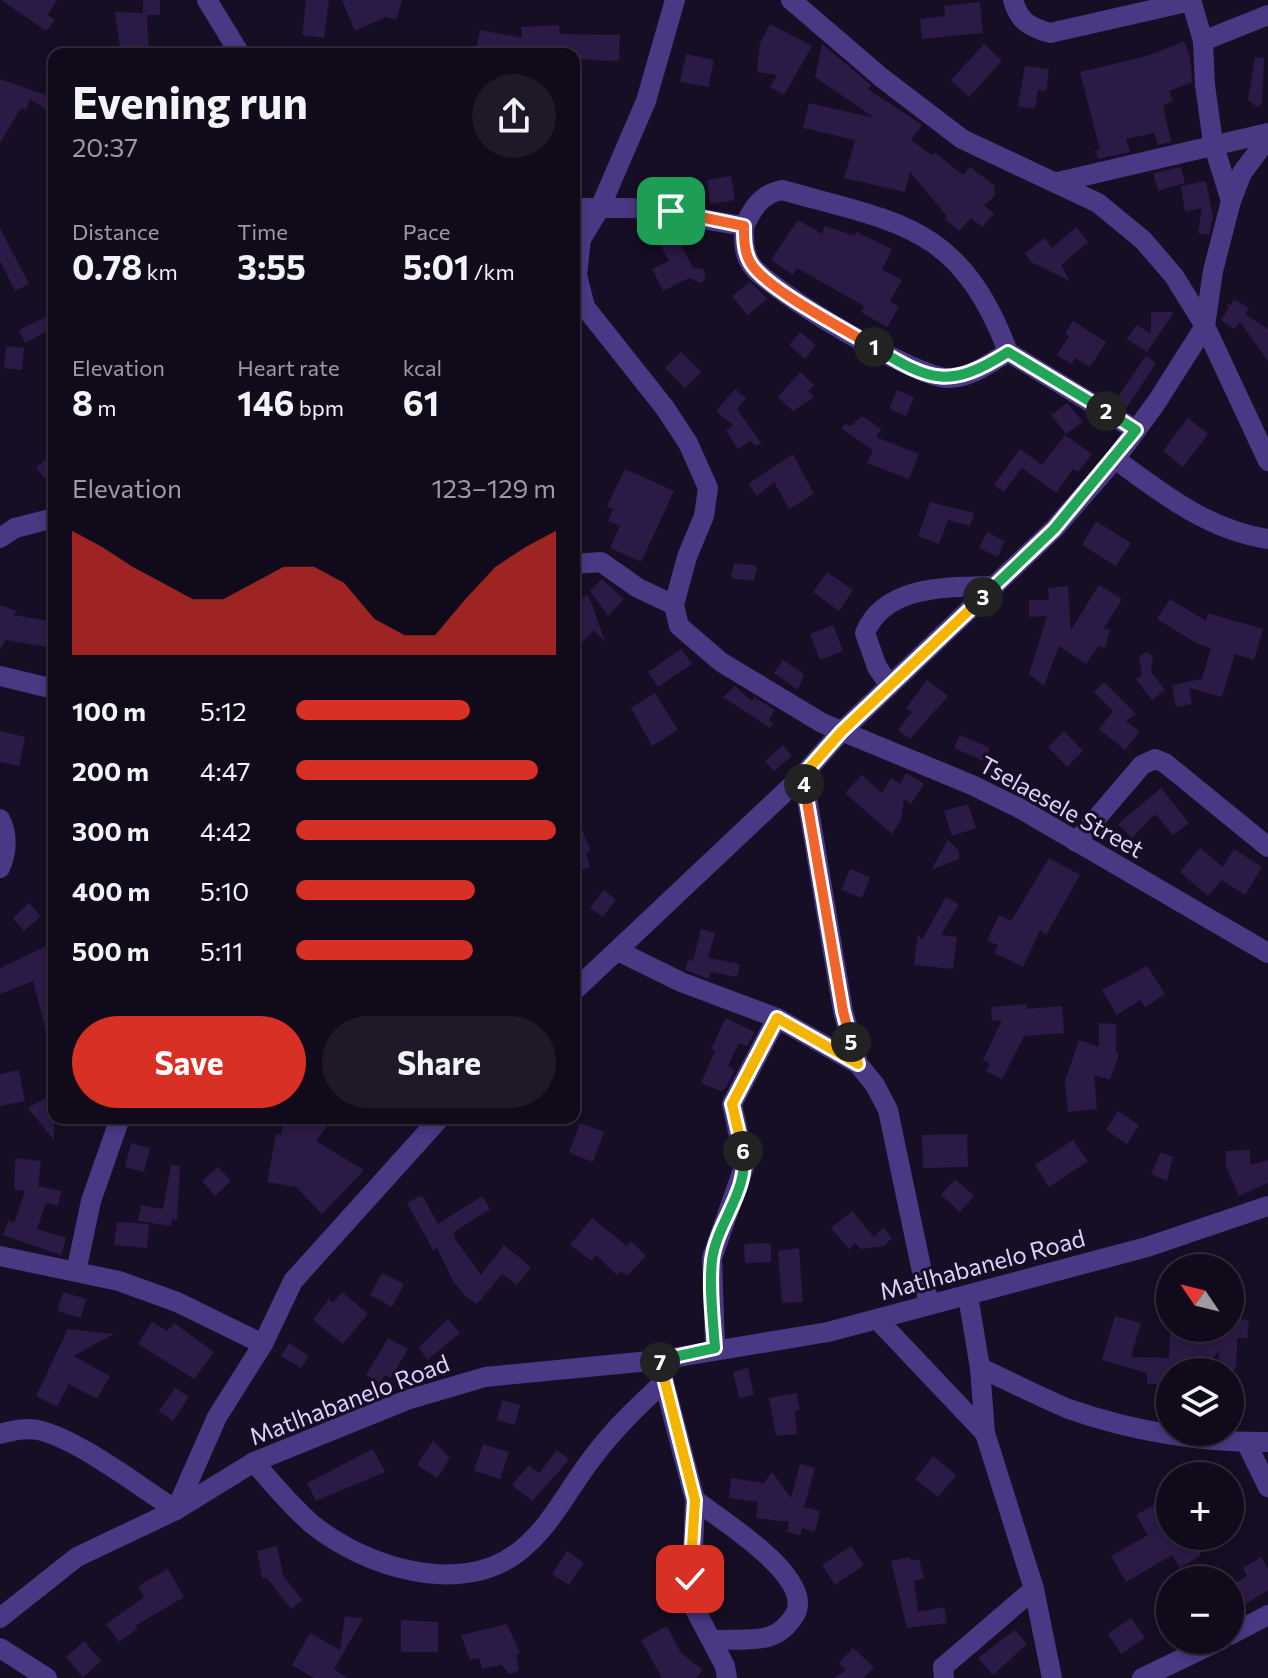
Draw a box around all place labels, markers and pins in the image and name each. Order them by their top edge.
pin [637,177,705,245]
pin: 1 [854,327,894,367]
pin: 2 [1086,391,1126,431]
pin: 3 [963,577,1003,617]
pin: 4 [784,764,824,804]
pin: 5 [831,1022,871,1062]
pin: 6 [723,1131,763,1171]
pin: 7 [640,1342,680,1382]
pin [656,1545,724,1613]

